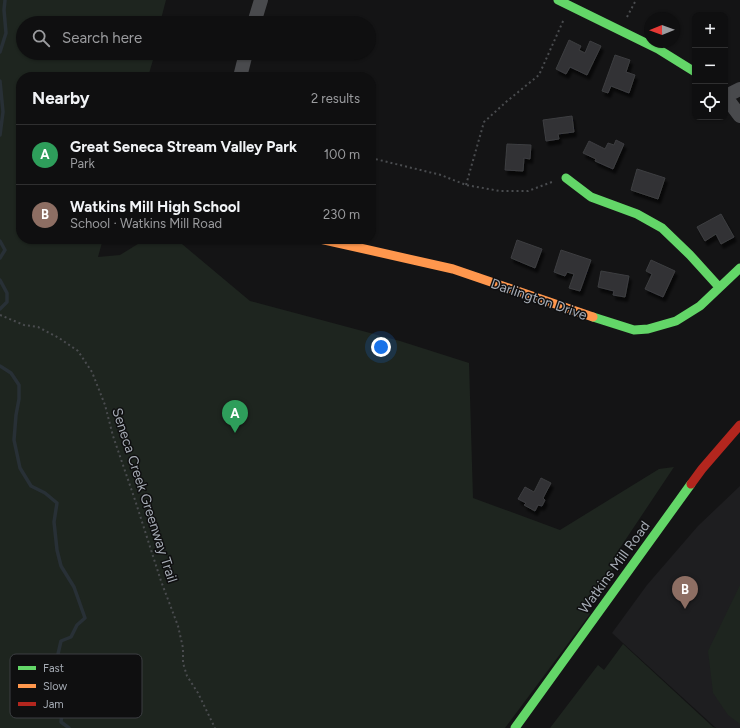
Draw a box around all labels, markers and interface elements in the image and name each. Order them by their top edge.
north arrow [644,12,680,48]
map controls [692,12,728,120]
button: + [692,12,728,48]
search box [16,16,376,60]
icon: search [30,27,52,49]
text: Search here [62,29,142,47]
button: − [692,48,728,84]
button: locate [692,84,728,120]
text: Nearby [32,88,90,108]
text: 2 results [311,91,360,106]
text: Great Seneca Stream Valley Park [70,138,297,156]
text: A [40,147,50,162]
text: 100 m [324,147,360,162]
text: Park [70,156,95,171]
text: Watkins Mill High School [70,198,240,216]
text: B [41,207,49,222]
text: 230 m [323,207,360,222]
text: School · Watkins Mill Road [70,216,222,231]
street label: Darlington Drive [488,275,590,324]
your location [371,337,391,357]
pin: A [222,400,248,433]
street label: Seneca Creek Greenway Trail [108,406,181,585]
street label: Watkins Mill Road [575,518,654,617]
pin: B [672,576,698,609]
legend [10,654,142,718]
text: Fast [43,662,64,675]
text: Slow [43,680,67,693]
text: Jam [43,698,64,711]

